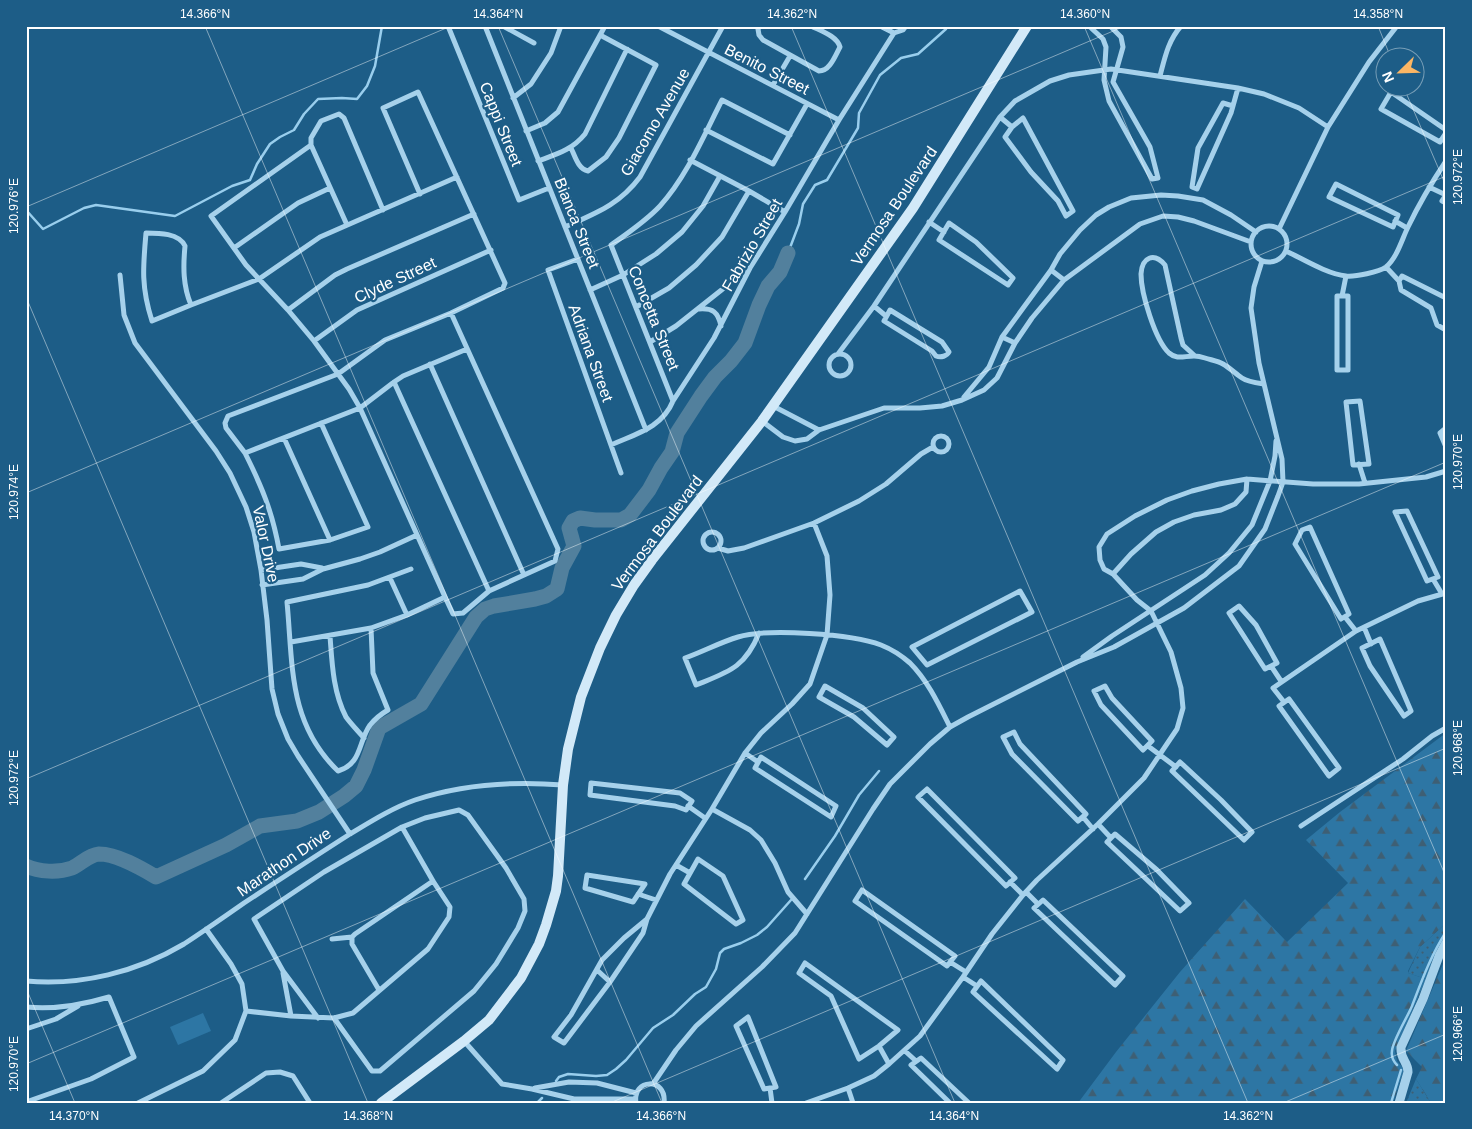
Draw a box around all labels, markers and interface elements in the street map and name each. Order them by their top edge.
text: 14.366°N [180,7,230,21]
text: 14.364°N [473,7,523,21]
text: 14.362°N [767,7,817,21]
text: 14.360°N [1060,7,1110,21]
text: 14.358°N [1353,7,1403,21]
street label: Benito Street [722,40,813,98]
north arrow [1374,48,1424,98]
street label: Giacomo Avenue [617,65,693,179]
text: N [1379,69,1397,85]
street label: Cappi Street [476,80,526,169]
street label: Vermosa Boulevard [848,143,940,269]
text: 120.972°E [1451,149,1465,205]
street label: Bianca Street [551,175,603,271]
text: 120.976°E [7,178,21,234]
street label: Fabrizio Street [719,195,786,294]
street label: Clyde Street [352,253,439,306]
street label: Concetta Street [625,263,683,373]
street label: Adriana Street [566,302,617,404]
text: 120.970°E [1451,434,1465,490]
text: 120.974°E [7,464,21,520]
street label: Vermosa Boulevard [608,472,706,594]
street label: Valor Drive [250,504,282,584]
text: 120.968°E [1451,720,1465,776]
text: 120.972°E [7,750,21,806]
street label: Marathon Drive [234,824,334,900]
text: 120.966°E [1451,1006,1465,1062]
text: 120.970°E [7,1036,21,1092]
text: 14.370°N [49,1109,99,1123]
text: 14.368°N [343,1109,393,1123]
text: 14.366°N [636,1109,686,1123]
text: 14.364°N [929,1109,979,1123]
text: 14.362°N [1223,1109,1273,1123]

